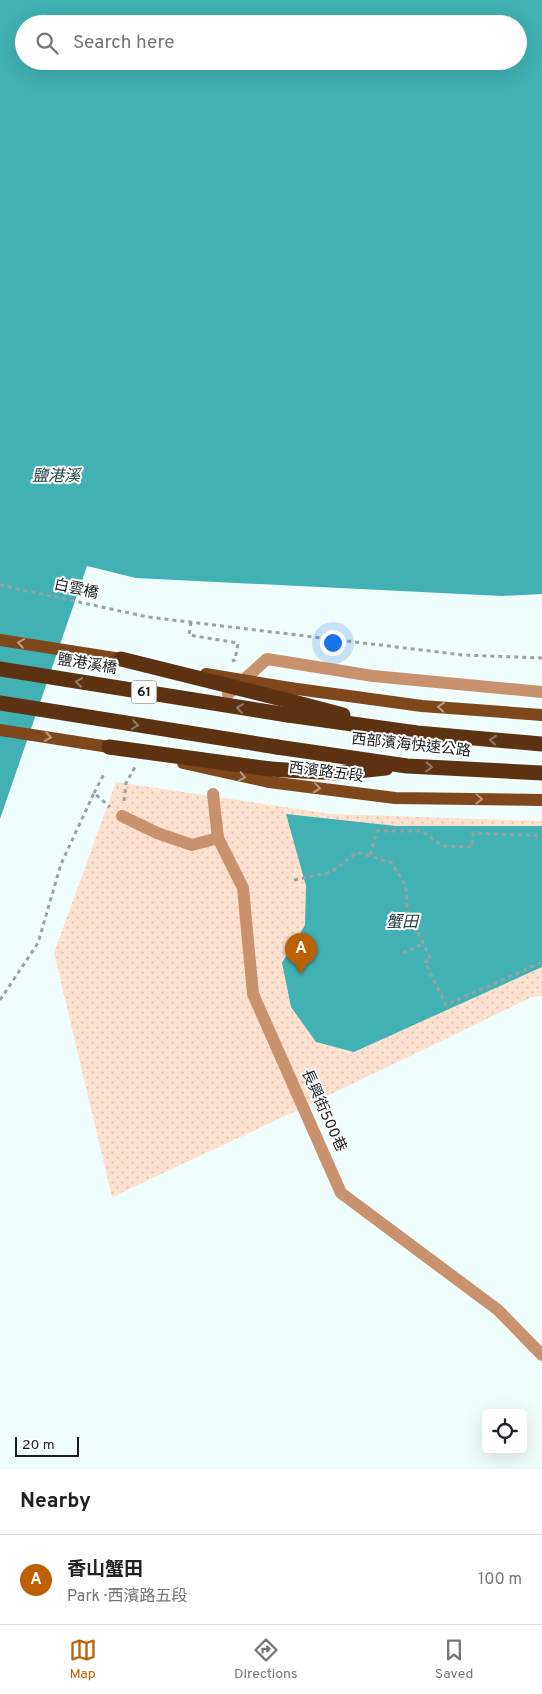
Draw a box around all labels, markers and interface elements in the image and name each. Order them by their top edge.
search box [15,15,527,70]
icon: search [33,29,61,57]
text: Search here [73,31,175,55]
water label: 鹽港溪 [32,467,82,487]
street label: 白雲橋 [52,576,100,604]
your location [320,630,346,656]
one-way arrow [17,638,25,649]
street label: 鹽港溪橋 [56,651,118,679]
one-way arrow [75,677,84,687]
road number: 61 [132,680,156,704]
one-way arrow [437,702,445,713]
one-way arrow [235,703,244,713]
one-way arrow [130,719,139,729]
street label: 西部濱海快速公路 [350,729,472,762]
one-way arrow [44,732,53,742]
one-way arrow [489,734,497,745]
street label: 西濱路五段 [288,759,364,787]
one-way arrow [425,761,433,772]
one-way arrow [238,771,247,781]
one-way arrow [313,783,321,793]
one-way arrow [476,794,483,804]
water label: 蟹田 [386,913,420,933]
pin: A [285,933,317,974]
street label: 長興街500巷 [296,1067,350,1155]
map controls [482,1409,527,1454]
button: locate [482,1409,527,1454]
scale bar [15,1434,79,1457]
text: 20 m [22,1437,55,1454]
text: Nearby [20,1488,91,1515]
text: 香山蟹田 [67,1558,143,1582]
text: A [30,1570,42,1590]
text: 100 m [478,1570,522,1590]
text: Park · 西濱路五段 [67,1587,188,1607]
tab: Map [69,1636,97,1683]
tab: Directions [234,1636,298,1683]
tab: Saved [435,1636,473,1683]

